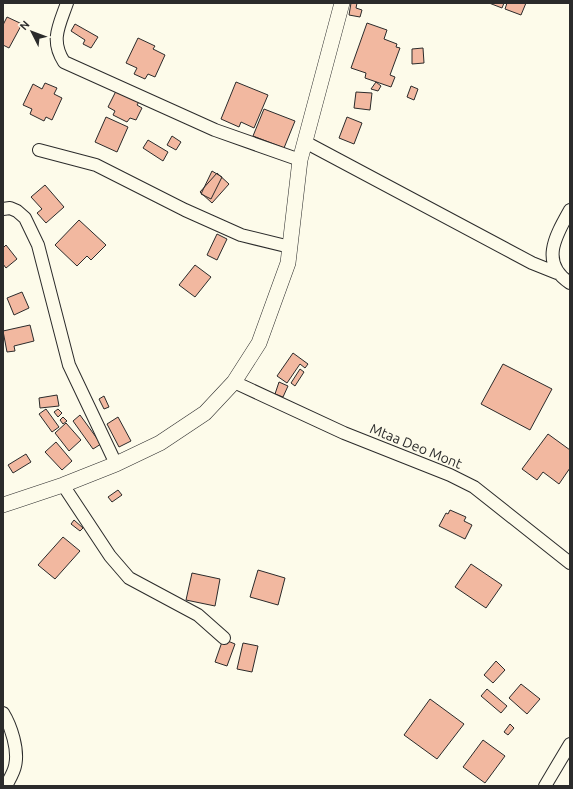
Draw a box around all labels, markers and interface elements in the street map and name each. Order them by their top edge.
north arrow [12,12,52,52]
text: N [17,18,32,32]
street label: Mtaa Deo Mont [368,420,465,472]

